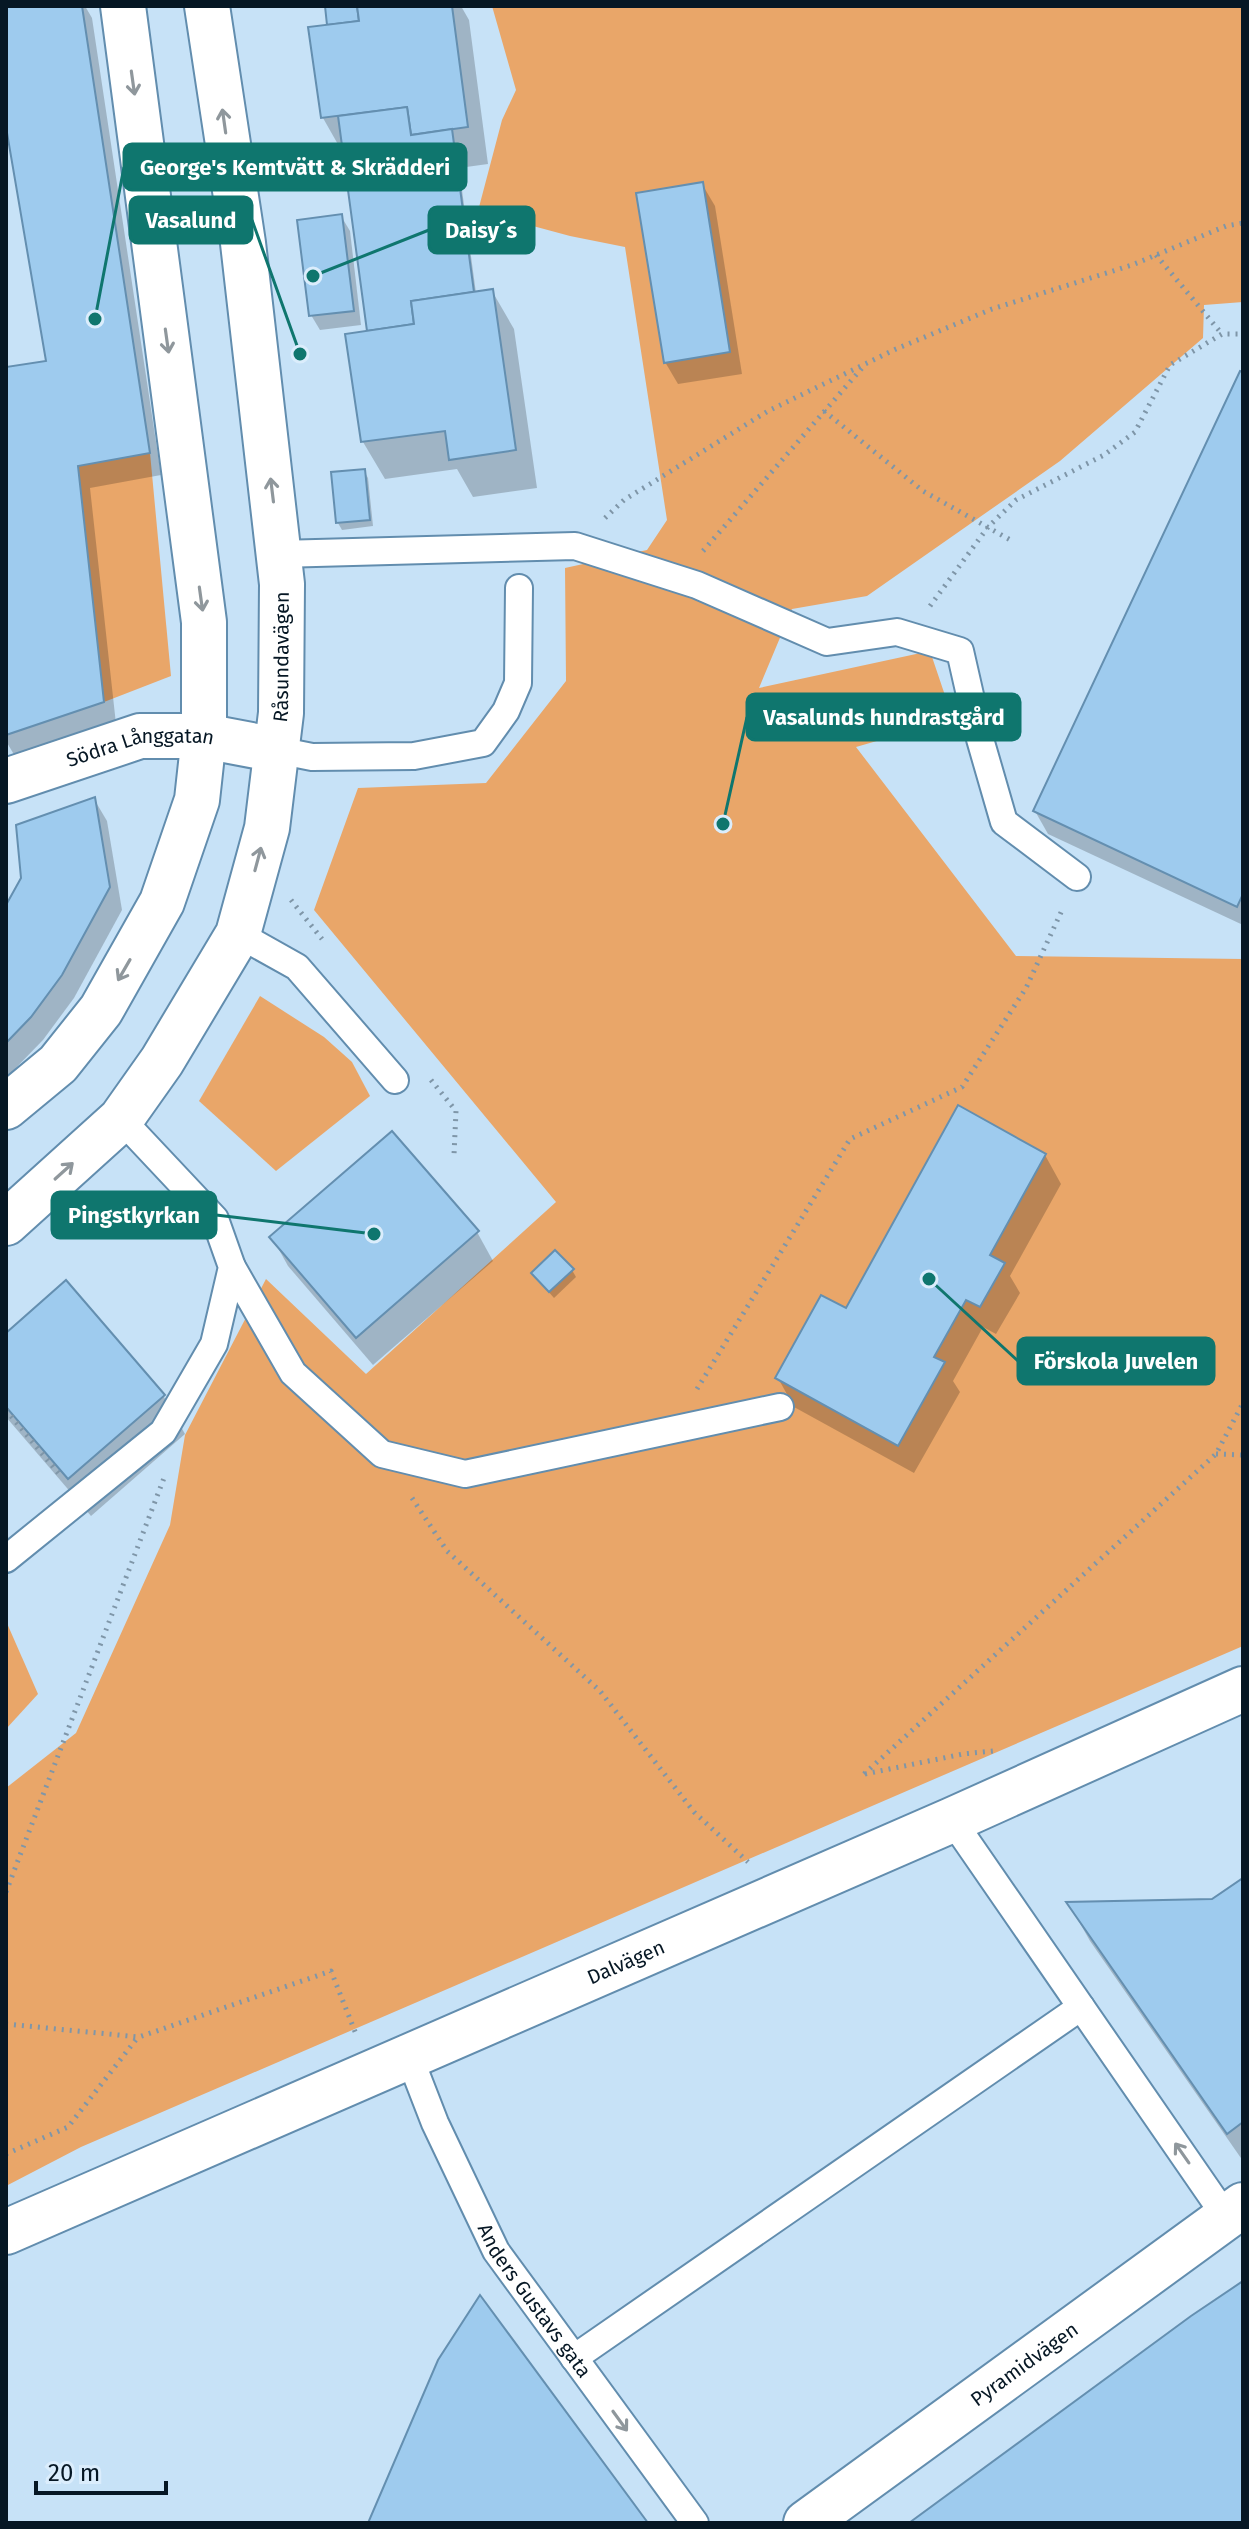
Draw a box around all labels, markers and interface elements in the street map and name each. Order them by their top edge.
one-way arrow [126,70,141,95]
one-way arrow [216,109,231,134]
callout: George's Kemtvätt & Skrädderi [124,144,466,190]
text: George's Kemtvätt & Skrädderi [140,154,450,181]
callout: Vasalund [130,197,252,243]
text: Vasalund [145,207,236,234]
callout: Daisy´s [429,207,534,253]
text: Daisy´s [445,217,517,244]
one-way arrow [160,328,175,353]
one-way arrow [264,477,279,504]
one-way arrow [194,586,209,611]
street label: Råsundavägen [268,591,294,724]
callout: Vasalunds hundrastgård [747,694,1020,740]
text: Vasalunds hundrastgård [762,704,1005,731]
street label: Södra Långgatan [63,724,216,772]
one-way arrow [252,847,267,873]
one-way arrow [115,957,131,981]
one-way arrow [53,1162,74,1181]
callout: Pingstkyrkan [52,1192,216,1238]
text: Pingstkyrkan [68,1202,200,1229]
callout: Förskola Juvelen [1018,1338,1214,1384]
text: Förskola Juvelen [1034,1348,1198,1375]
street label: Dalvägen [583,1935,668,1989]
one-way arrow [1174,2143,1190,2165]
street label: Anders Gustavs gata [473,2220,596,2382]
street label: Pyramidvägen [966,2317,1083,2411]
one-way arrow [611,2410,628,2431]
scale bar [36,2445,166,2495]
text: 20 m [48,2459,100,2487]

